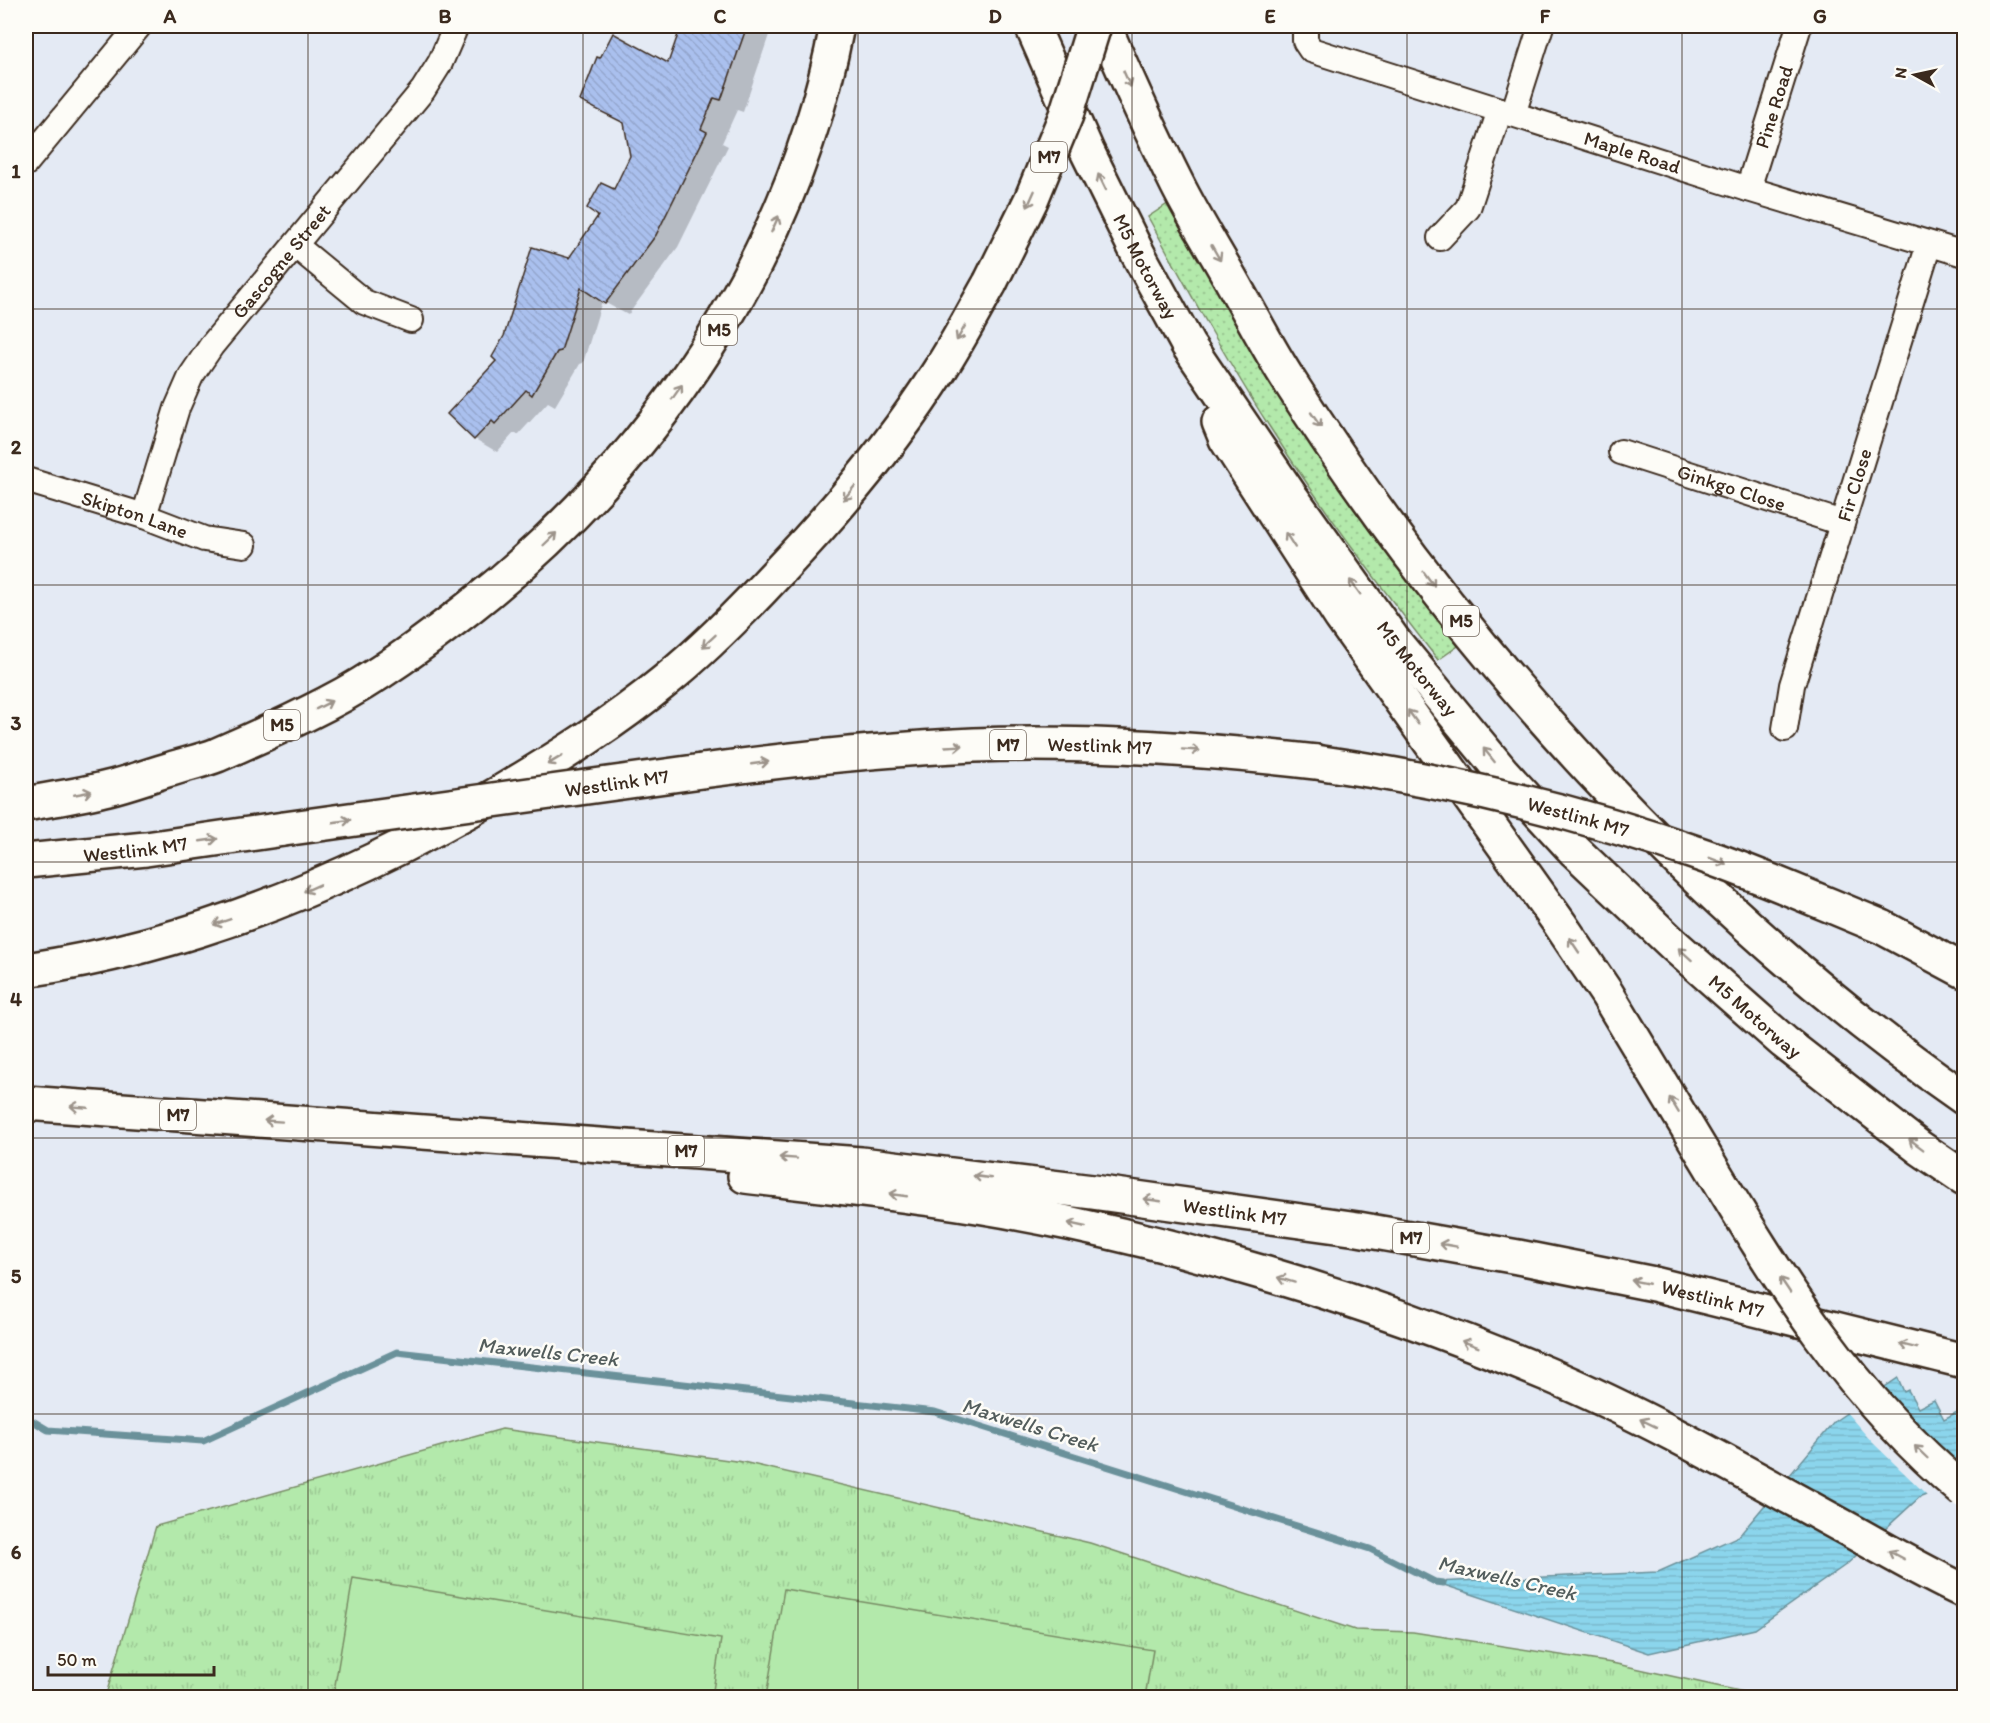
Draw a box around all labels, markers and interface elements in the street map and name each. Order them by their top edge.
text: A [163,4,177,28]
text: B [439,4,452,28]
text: C [714,4,727,28]
text: D [988,4,1002,28]
text: E [1264,4,1276,28]
text: F [1540,4,1551,28]
text: G [1813,4,1827,28]
north arrow [1885,45,1945,105]
street label: Pine Road [1749,62,1798,151]
text: N [1890,66,1911,80]
one-way arrow [1122,69,1133,88]
street label: Maple Road [1581,126,1684,179]
road number: M7 [1031,142,1067,172]
text: 1 [11,159,21,183]
one-way arrow [1096,173,1108,191]
one-way arrow [1025,189,1037,207]
street label: Gascogne Street [227,199,336,323]
street label: M5 Motorway [1108,210,1184,324]
one-way arrow [770,215,781,233]
one-way arrow [1211,243,1222,261]
road number: M5 [701,315,737,345]
one-way arrow [955,324,967,341]
one-way arrow [671,384,683,401]
one-way arrow [1310,411,1322,428]
text: 2 [11,435,22,459]
street label: Fir Close [1832,446,1877,524]
street label: Ginkgo Close [1674,459,1789,516]
one-way arrow [843,485,856,501]
street label: Skipton Lane [79,486,191,544]
one-way arrow [542,532,557,546]
one-way arrow [1284,532,1296,549]
one-way arrow [1422,571,1435,587]
one-way arrow [1349,579,1361,595]
road number: M5 [1443,606,1479,636]
street label: M5 Motorway [1372,616,1463,721]
one-way arrow [702,634,717,648]
one-way arrow [315,698,333,710]
road number: M5 [264,710,300,740]
one-way arrow [1407,710,1419,726]
text: 3 [11,711,22,735]
road number: M7 [990,730,1026,760]
street label: Westlink M7 [1047,732,1153,759]
one-way arrow [943,741,963,752]
one-way arrow [1180,744,1200,755]
one-way arrow [1483,748,1496,764]
one-way arrow [547,754,564,766]
one-way arrow [749,757,769,768]
street label: Westlink M7 [563,764,670,802]
one-way arrow [73,787,92,798]
street label: Westlink M7 [1525,791,1632,842]
one-way arrow [332,816,352,827]
street label: Westlink M7 [82,831,189,867]
one-way arrow [198,834,218,845]
one-way arrow [1709,856,1727,867]
one-way arrow [304,882,322,894]
one-way arrow [213,917,232,928]
one-way arrow [1568,937,1580,954]
one-way arrow [1678,947,1693,961]
street label: M5 Motorway [1704,969,1807,1064]
text: 4 [10,987,22,1011]
one-way arrow [1667,1097,1679,1114]
road number: M7 [160,1100,196,1130]
one-way arrow [69,1101,89,1112]
one-way arrow [264,1116,283,1127]
road number: M7 [668,1136,704,1166]
one-way arrow [1909,1138,1925,1151]
one-way arrow [779,1153,799,1164]
one-way arrow [973,1172,992,1183]
one-way arrow [889,1189,909,1200]
street label: Westlink M7 [1181,1193,1288,1231]
one-way arrow [1142,1194,1162,1205]
one-way arrow [1068,1218,1087,1230]
road number: M7 [1393,1223,1429,1253]
one-way arrow [1439,1239,1459,1250]
text: 5 [11,1264,22,1288]
one-way arrow [1277,1274,1296,1285]
street label: Westlink M7 [1659,1274,1766,1323]
one-way arrow [1631,1276,1650,1287]
one-way arrow [1779,1277,1791,1294]
water label: Maxwells Creek [477,1332,620,1371]
one-way arrow [1461,1338,1480,1349]
one-way arrow [1899,1340,1918,1352]
water label: Maxwells Creek [959,1392,1102,1457]
one-way arrow [1640,1416,1658,1428]
one-way arrow [1914,1445,1929,1459]
text: 6 [11,1540,22,1564]
one-way arrow [1888,1549,1905,1561]
water label: Maxwells Creek [1436,1550,1580,1606]
scale bar [48,1639,214,1677]
text: 50 m [57,1649,97,1671]

